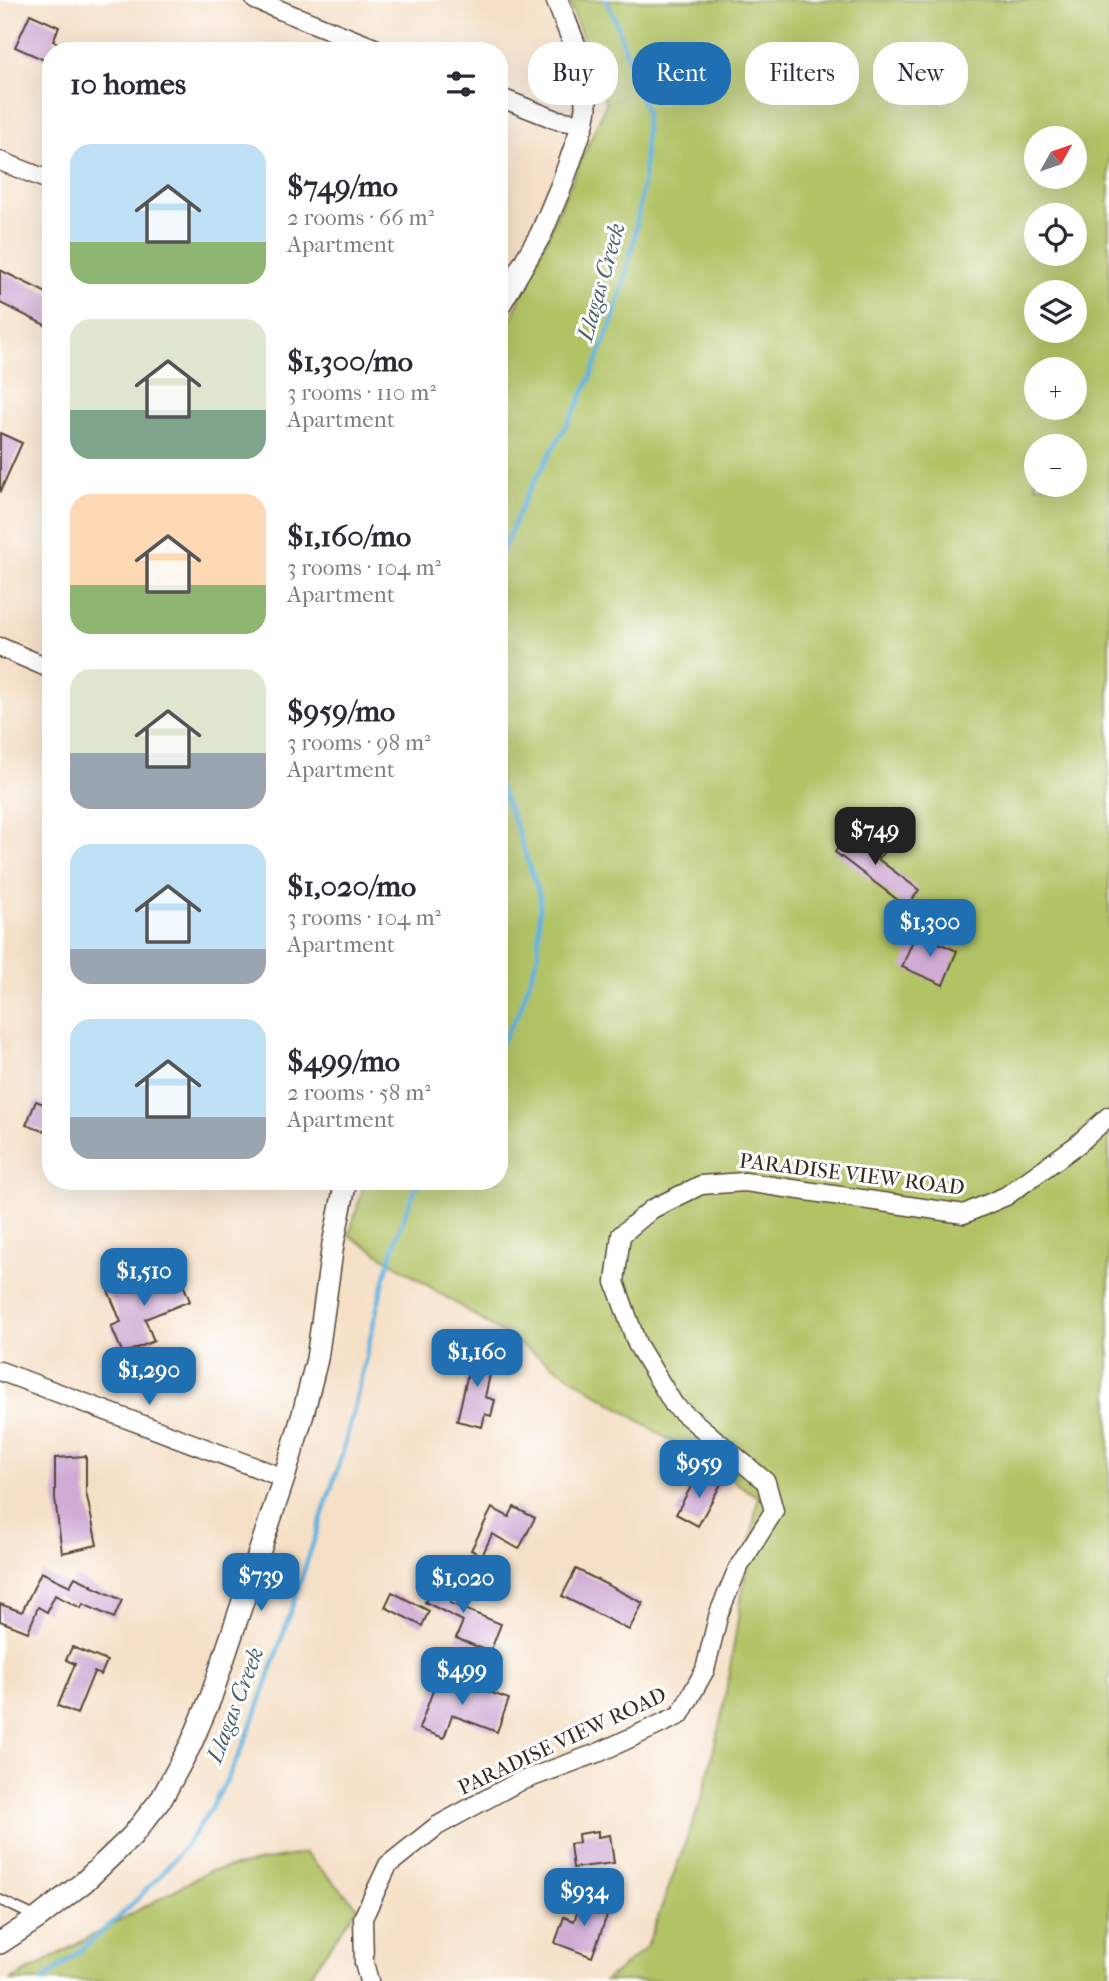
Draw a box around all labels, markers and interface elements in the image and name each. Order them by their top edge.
chip: Buy [528,42,618,105]
chip: Rent [632,42,731,105]
chip: Filters [745,42,859,105]
chip: New [873,42,968,105]
icon: filters [442,65,480,103]
text: 10 homes [70,67,186,102]
north arrow [1024,126,1087,189]
map controls [1024,126,1087,497]
text: $749/mo [287,169,398,204]
icon: home [126,172,210,256]
button: locate [1024,203,1087,266]
text: 2 rooms · 66 m² [287,204,434,231]
water label: Llagas Creek [571,220,631,346]
text: Apartment [287,231,395,258]
button: layers [1024,280,1087,343]
text: $1,300/mo [287,344,413,379]
icon: home [126,347,210,431]
button: + [1024,357,1087,420]
text: 3 rooms · 110 m² [287,379,436,406]
text: Apartment [287,406,395,433]
button: − [1024,434,1087,497]
text: $1,160/mo [287,519,411,554]
icon: home [126,522,210,606]
text: 3 rooms · 104 m² [287,554,441,581]
text: Apartment [287,581,395,608]
text: $959/mo [287,694,395,729]
icon: home [126,697,210,781]
text: 3 rooms · 98 m² [287,729,431,756]
text: Apartment [287,756,395,783]
pin: $749 [834,808,916,867]
text: $749 [851,816,899,843]
text: $1,020/mo [287,869,416,904]
icon: home [126,872,210,956]
pin: $1,300 [873,900,987,959]
text: 3 rooms · 104 m² [287,904,441,931]
text: $1,300 [900,908,960,935]
text: Apartment [287,931,395,958]
text: $499/mo [287,1044,400,1079]
icon: home [126,1047,210,1131]
text: 2 rooms · 58 m² [287,1079,431,1106]
text: Apartment [287,1106,395,1133]
street label: PARADISE VIEW ROAD [738,1148,966,1200]
pin: $1,510 [87,1248,201,1308]
text: $1,510 [116,1257,172,1284]
pin: $1,160 [420,1330,534,1389]
text: $1,160 [448,1338,506,1365]
pin: $1,290 [92,1348,206,1407]
text: $1,290 [118,1356,180,1383]
pin: $959 [658,1440,740,1500]
text: $959 [676,1449,722,1476]
pin: $739 [220,1554,302,1613]
pin: $1,020 [406,1556,520,1615]
text: $739 [238,1562,284,1589]
text: $1,020 [432,1564,494,1591]
water label: Llagas Creek [200,1643,269,1768]
pin: $499 [421,1648,503,1707]
text: $499 [437,1656,487,1683]
street label: PARADISE VIEW ROAD [454,1682,670,1800]
pin: $934 [543,1868,625,1928]
text: $934 [560,1877,608,1904]

